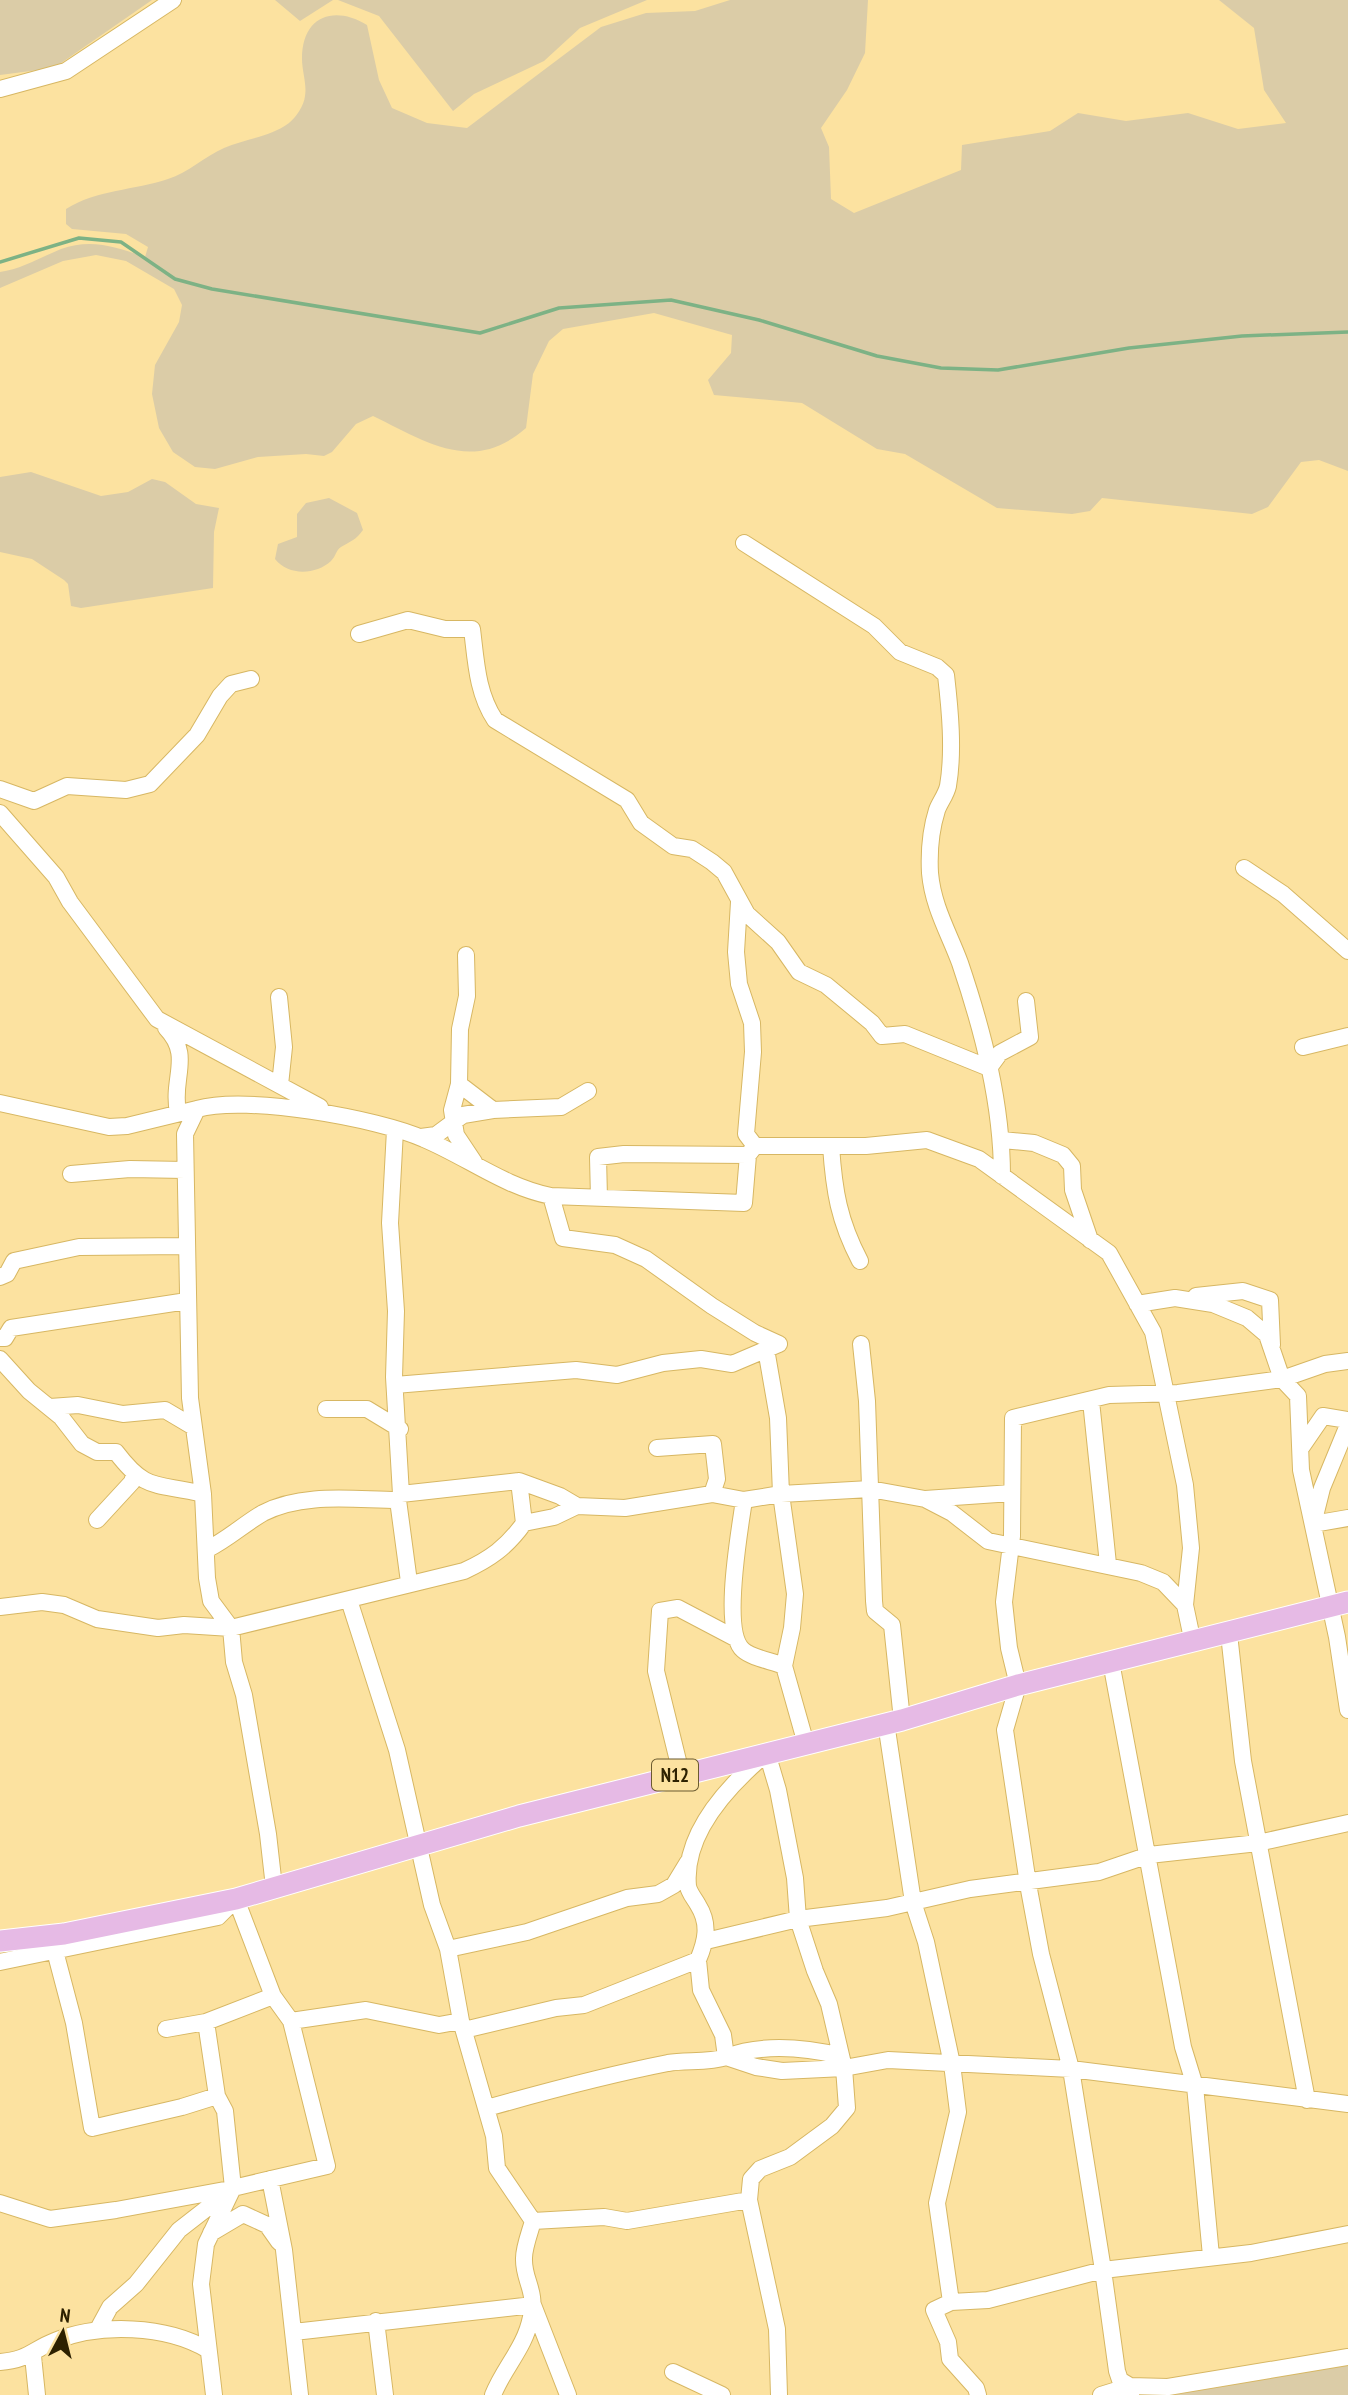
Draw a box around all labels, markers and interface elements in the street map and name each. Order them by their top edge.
road number: N12 [652,1760,698,1791]
north arrow [28,2297,98,2367]
text: N [59,2303,72,2328]

